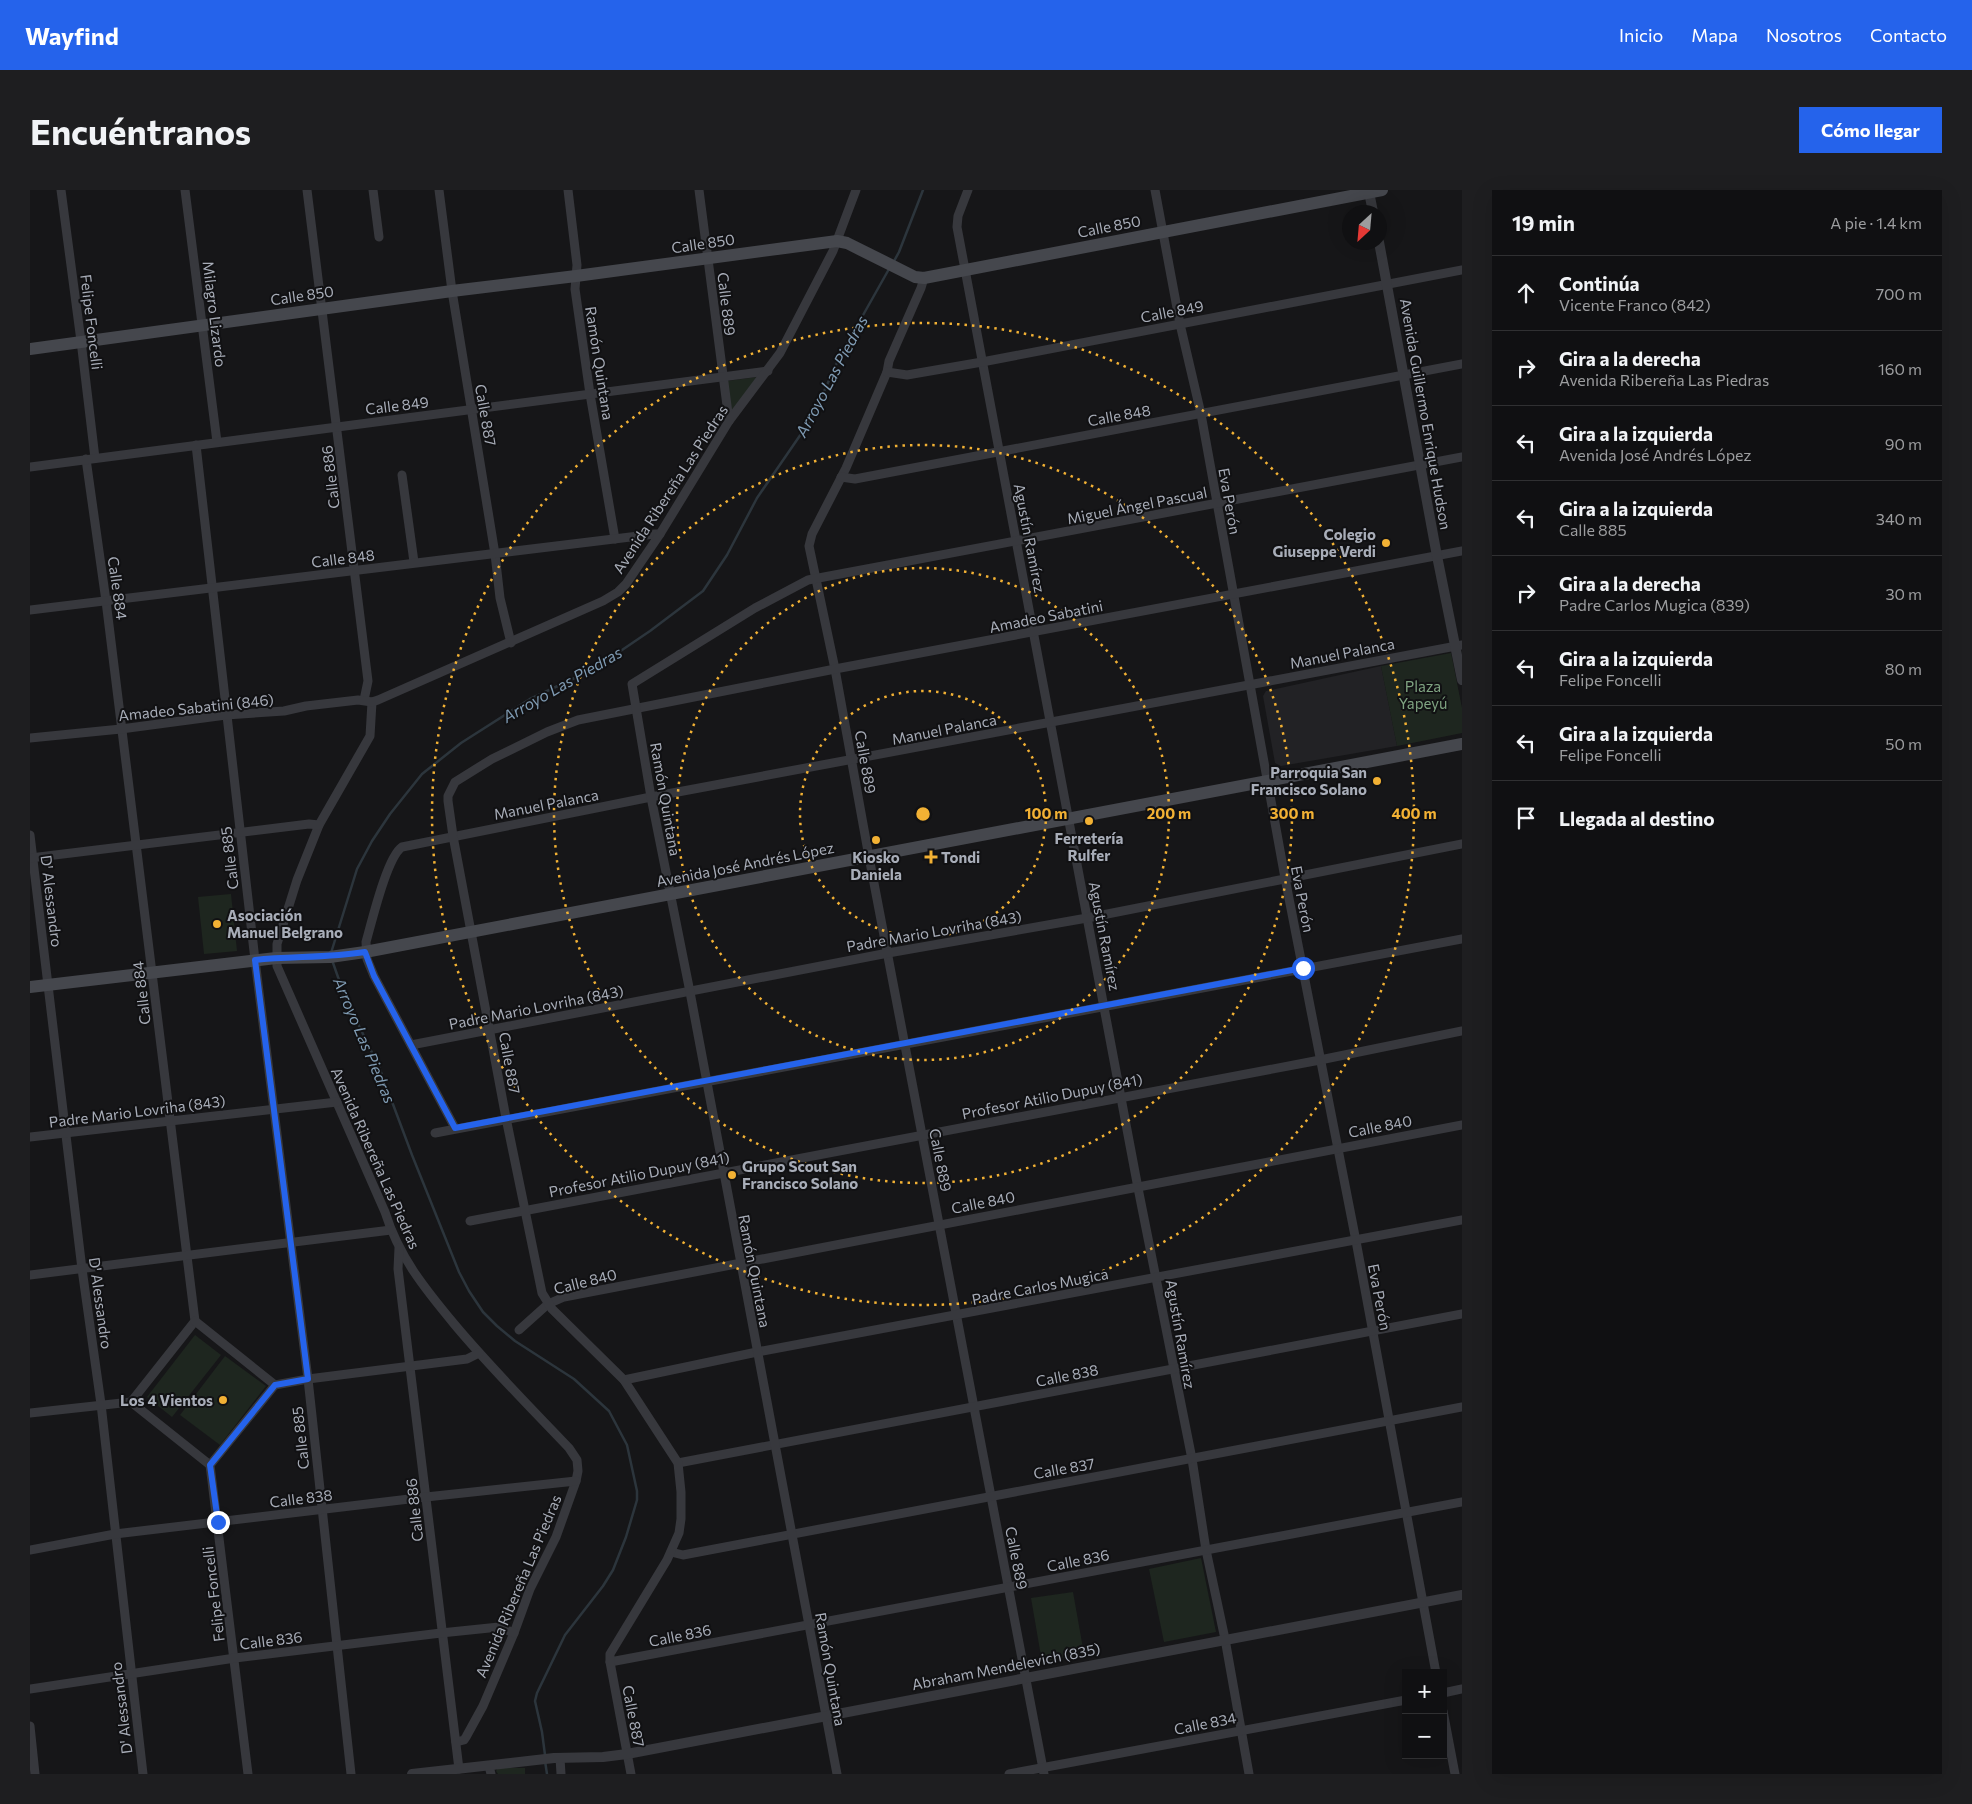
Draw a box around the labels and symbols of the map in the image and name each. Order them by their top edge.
north arrow [1342,205,1387,250]
street label: Calle 850 [1076,211,1142,241]
street label: Calle 850 [670,230,736,256]
street label: Milagro Lizardo [200,260,230,368]
street label: Calle 889 [714,271,740,337]
street label: Felipe Foncelli [77,273,107,371]
street label: Calle 850 [269,282,335,308]
street label: Calle 849 [1139,296,1205,326]
street label: Avenida Guillermo Enrique Hudson [1397,297,1455,531]
street label: Ramón Quintana [582,305,618,421]
water label: Arroyo Las Piedras [790,312,871,441]
street label: Calle 887 [472,383,500,447]
street label: Calle 849 [364,392,430,418]
street label: Avenida Ribereña Las Piedras [609,401,731,577]
street label: Calle 848 [1086,401,1152,429]
street label: Calle 886 [317,444,343,510]
street label: Eva Perón [1215,466,1245,536]
street label: Agustín Ramírez [1011,482,1049,594]
street label: Miguel Ángel Pascual [1065,482,1209,527]
place label: Colegio Giuseppe Verdi [1272,525,1376,560]
marker: Colegio Giuseppe Verdi [1380,537,1392,549]
street label: Calle 848 [310,545,376,571]
street label: Calle 884 [105,555,131,621]
street label: Amadeo Sabatini [988,596,1104,636]
street label: Manuel Palanca [1288,634,1396,672]
water label: Arroyo Las Piedras [498,642,625,726]
park label: Plaza Yapeyú [1399,677,1447,712]
street label: Amadeo Sabatini (846) [117,690,275,724]
street label: Manuel Palanca [890,710,998,748]
street label: Calle 889 [852,729,880,795]
street label: Ramón Quintana [647,741,685,857]
place label: Parroquia San Francisco Solano [1251,763,1367,798]
marker: Parroquia San Francisco Solano [1371,775,1383,787]
street label: Manuel Palanca [492,785,600,823]
text: 100 m [1025,804,1067,822]
text: 200 m [1147,804,1191,822]
text: 300 m [1270,804,1314,822]
text: 400 m [1391,804,1437,822]
centre of rings [914,805,932,823]
marker: Ferretería Rulfer [1083,815,1095,827]
street label: Calle 885 [216,825,242,891]
place label: Ferretería Rulfer [1055,829,1124,864]
marker: Kiosko Daniela [870,834,882,846]
street label: Avenida José Andrés López [655,838,835,890]
place label: Kiosko Daniela [850,848,902,883]
place label: Tondi [941,848,980,866]
marker: Tondi [925,851,937,863]
street label: D' Alessandro [37,854,67,948]
street label: Eva Perón [1288,864,1318,934]
street label: Agustín Ramírez [1086,880,1124,992]
place label: Asociación Manuel Belgrano [227,906,343,941]
street label: Padre Mario Lovriha (843) [845,907,1023,955]
marker: Asociación Manuel Belgrano [211,918,223,930]
route start [1292,957,1315,980]
street label: Calle 884 [128,960,154,1026]
water label: Arroyo Las Piedras [330,973,400,1106]
street label: Padre Mario Lovriha (843) [447,981,625,1033]
street label: Calle 887 [496,1031,524,1095]
street label: Avenida Ribereña Las Piedras [328,1064,424,1252]
street label: Profesor Atilio Dupuy (841) [960,1070,1144,1122]
street label: Padre Mario Lovriha (843) [48,1091,226,1131]
street label: Calle 840 [1347,1111,1413,1141]
street label: Calle 889 [926,1127,956,1193]
street label: Profesor Atilio Dupuy (841) [547,1148,731,1200]
place label: Grupo Scout San Francisco Solano [742,1157,858,1192]
marker: Grupo Scout San Francisco Solano [726,1169,738,1181]
street label: Calle 840 [950,1187,1016,1217]
street label: Ramón Quintana [735,1213,775,1329]
street label: D' Alessandro [86,1256,116,1350]
street label: Eva Perón [1365,1262,1395,1332]
street label: Calle 840 [552,1264,618,1298]
street label: Padre Carlos Mugica [970,1264,1110,1308]
street label: Agustín Ramírez [1163,1278,1199,1390]
street label: Calle 838 [1034,1360,1100,1390]
place label: Los 4 Vientos [120,1391,213,1409]
marker: Los 4 Vientos [217,1394,229,1406]
street label: Calle 885 [288,1406,312,1470]
street label: Calle 837 [1032,1454,1096,1482]
street label: Calle 886 [402,1477,426,1543]
street label: Calle 838 [269,1485,333,1511]
street label: Avenida Ribereña Las Piedras [471,1492,565,1680]
route end [207,1511,230,1534]
street label: Calle 889 [1002,1525,1032,1591]
street label: Felipe Foncelli [198,1545,228,1643]
street label: Calle 836 [1045,1545,1111,1575]
street label: Ramón Quintana [812,1611,850,1727]
street label: Calle 836 [647,1620,713,1650]
street label: Calle 836 [239,1627,303,1653]
street label: Abraham Mendelevich (835) [910,1639,1102,1693]
street label: D' Alessandro [106,1661,136,1755]
street label: Calle 887 [619,1684,649,1749]
street label: Calle 834 [1172,1708,1238,1738]

